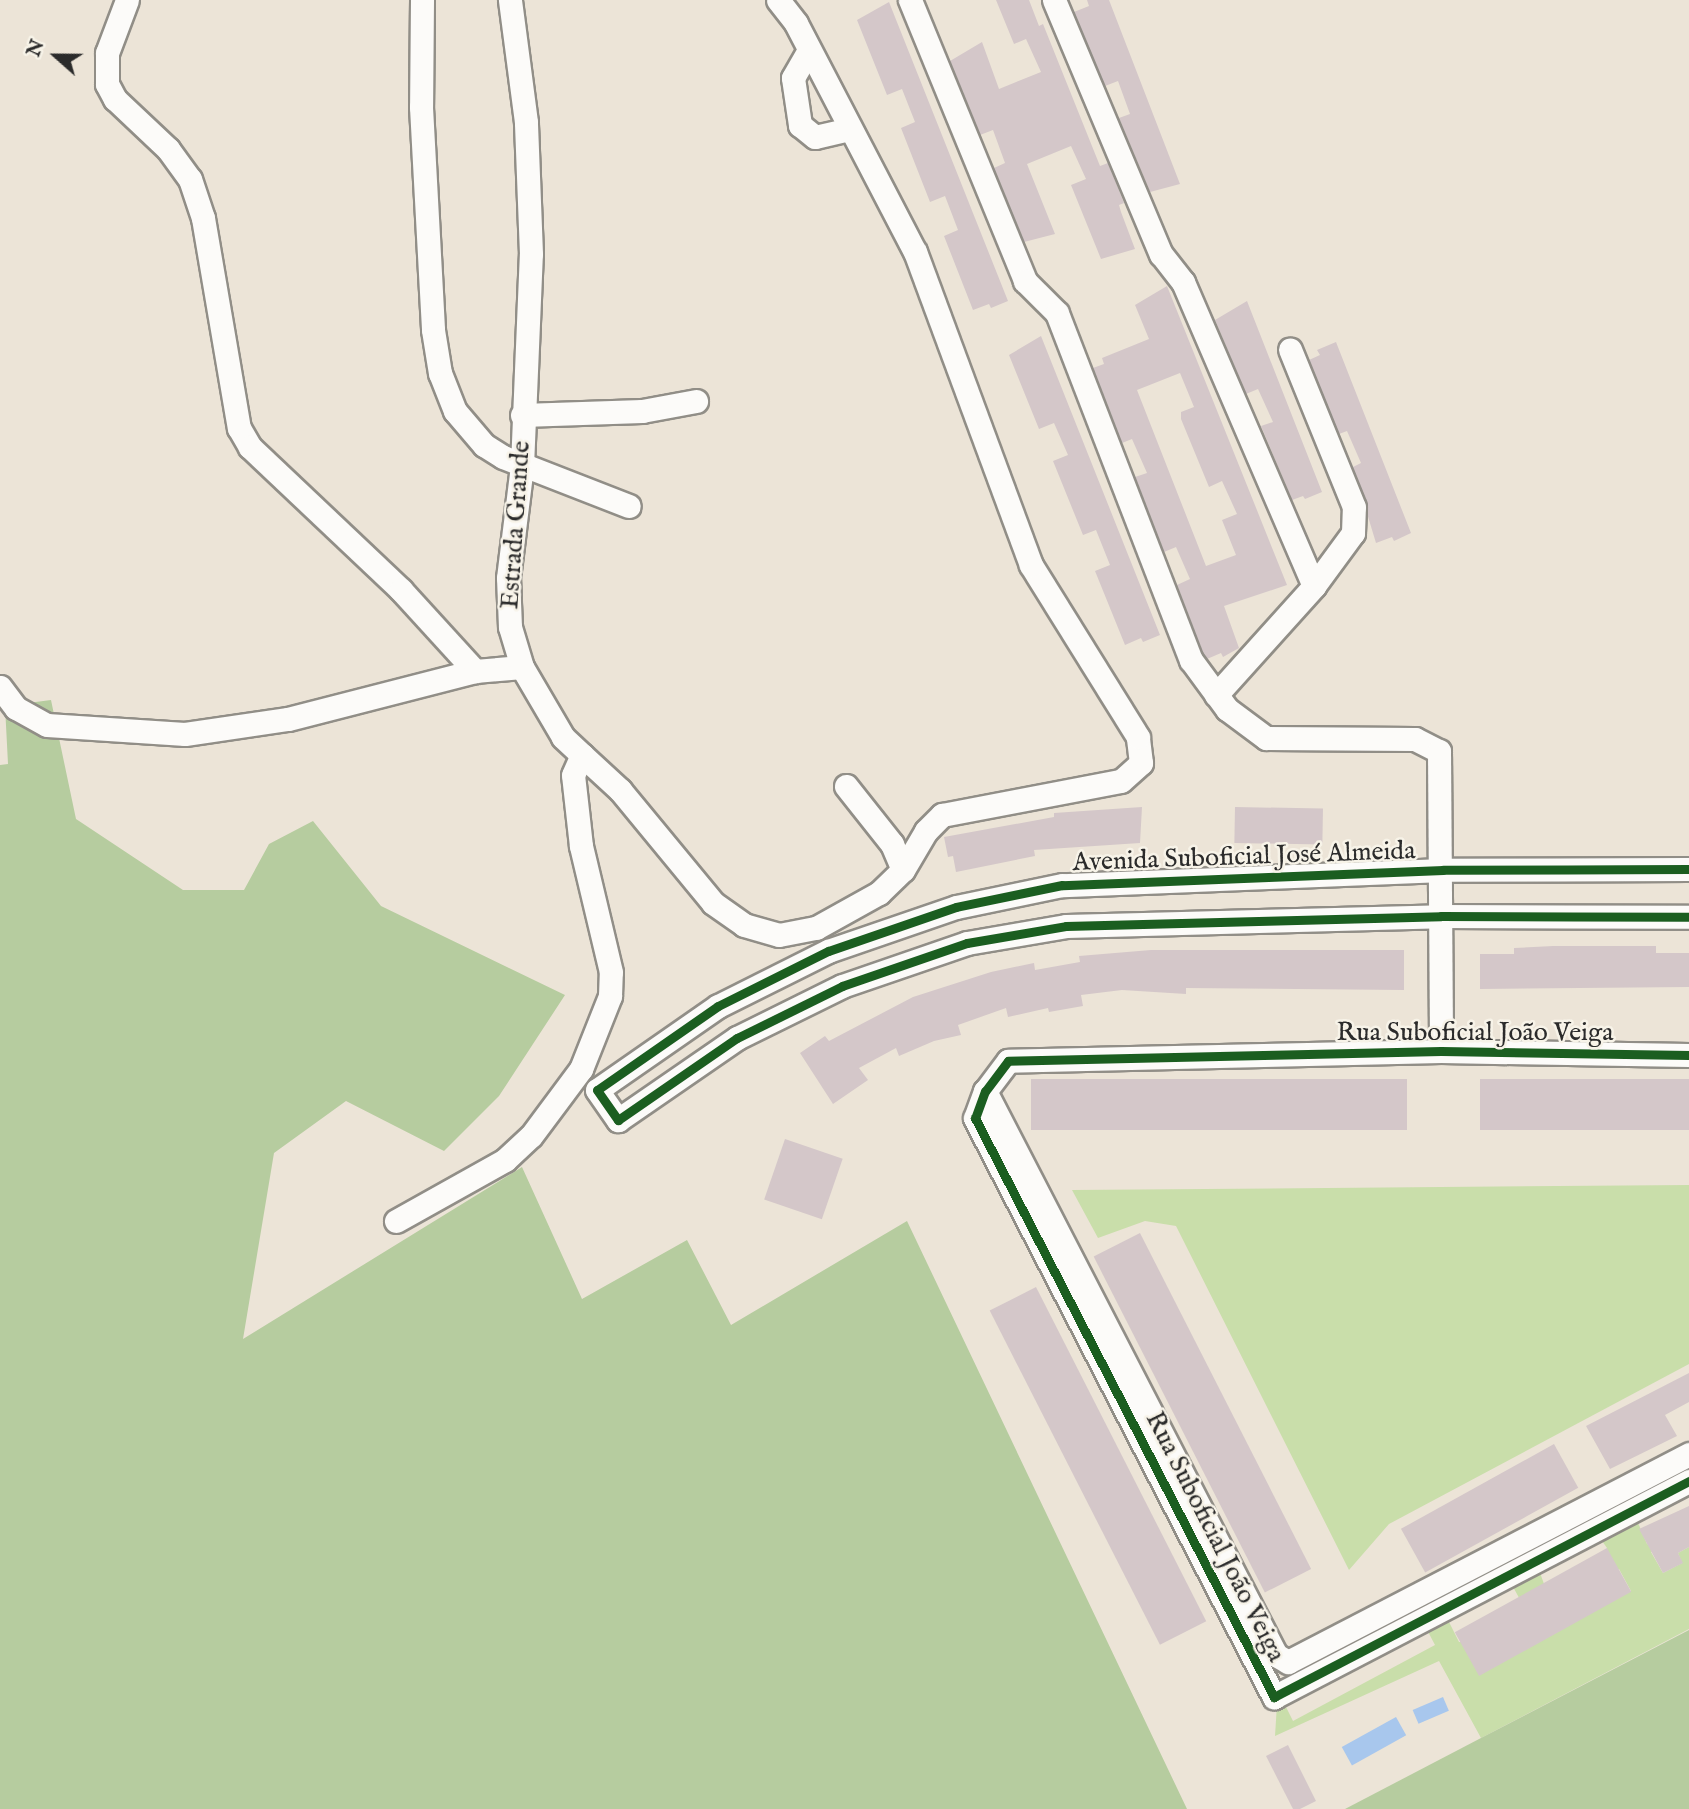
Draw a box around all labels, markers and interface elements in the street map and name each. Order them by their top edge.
north arrow [21,21,91,91]
text: N [22,37,51,60]
street label: Estrada Grande [495,440,537,610]
street label: Avenida Suboficial José Almeida [1072,835,1416,879]
street label: Rua Suboficial João Veiga [1337,1017,1613,1049]
street label: Rua Suboficial João Veiga [1138,1407,1292,1667]

